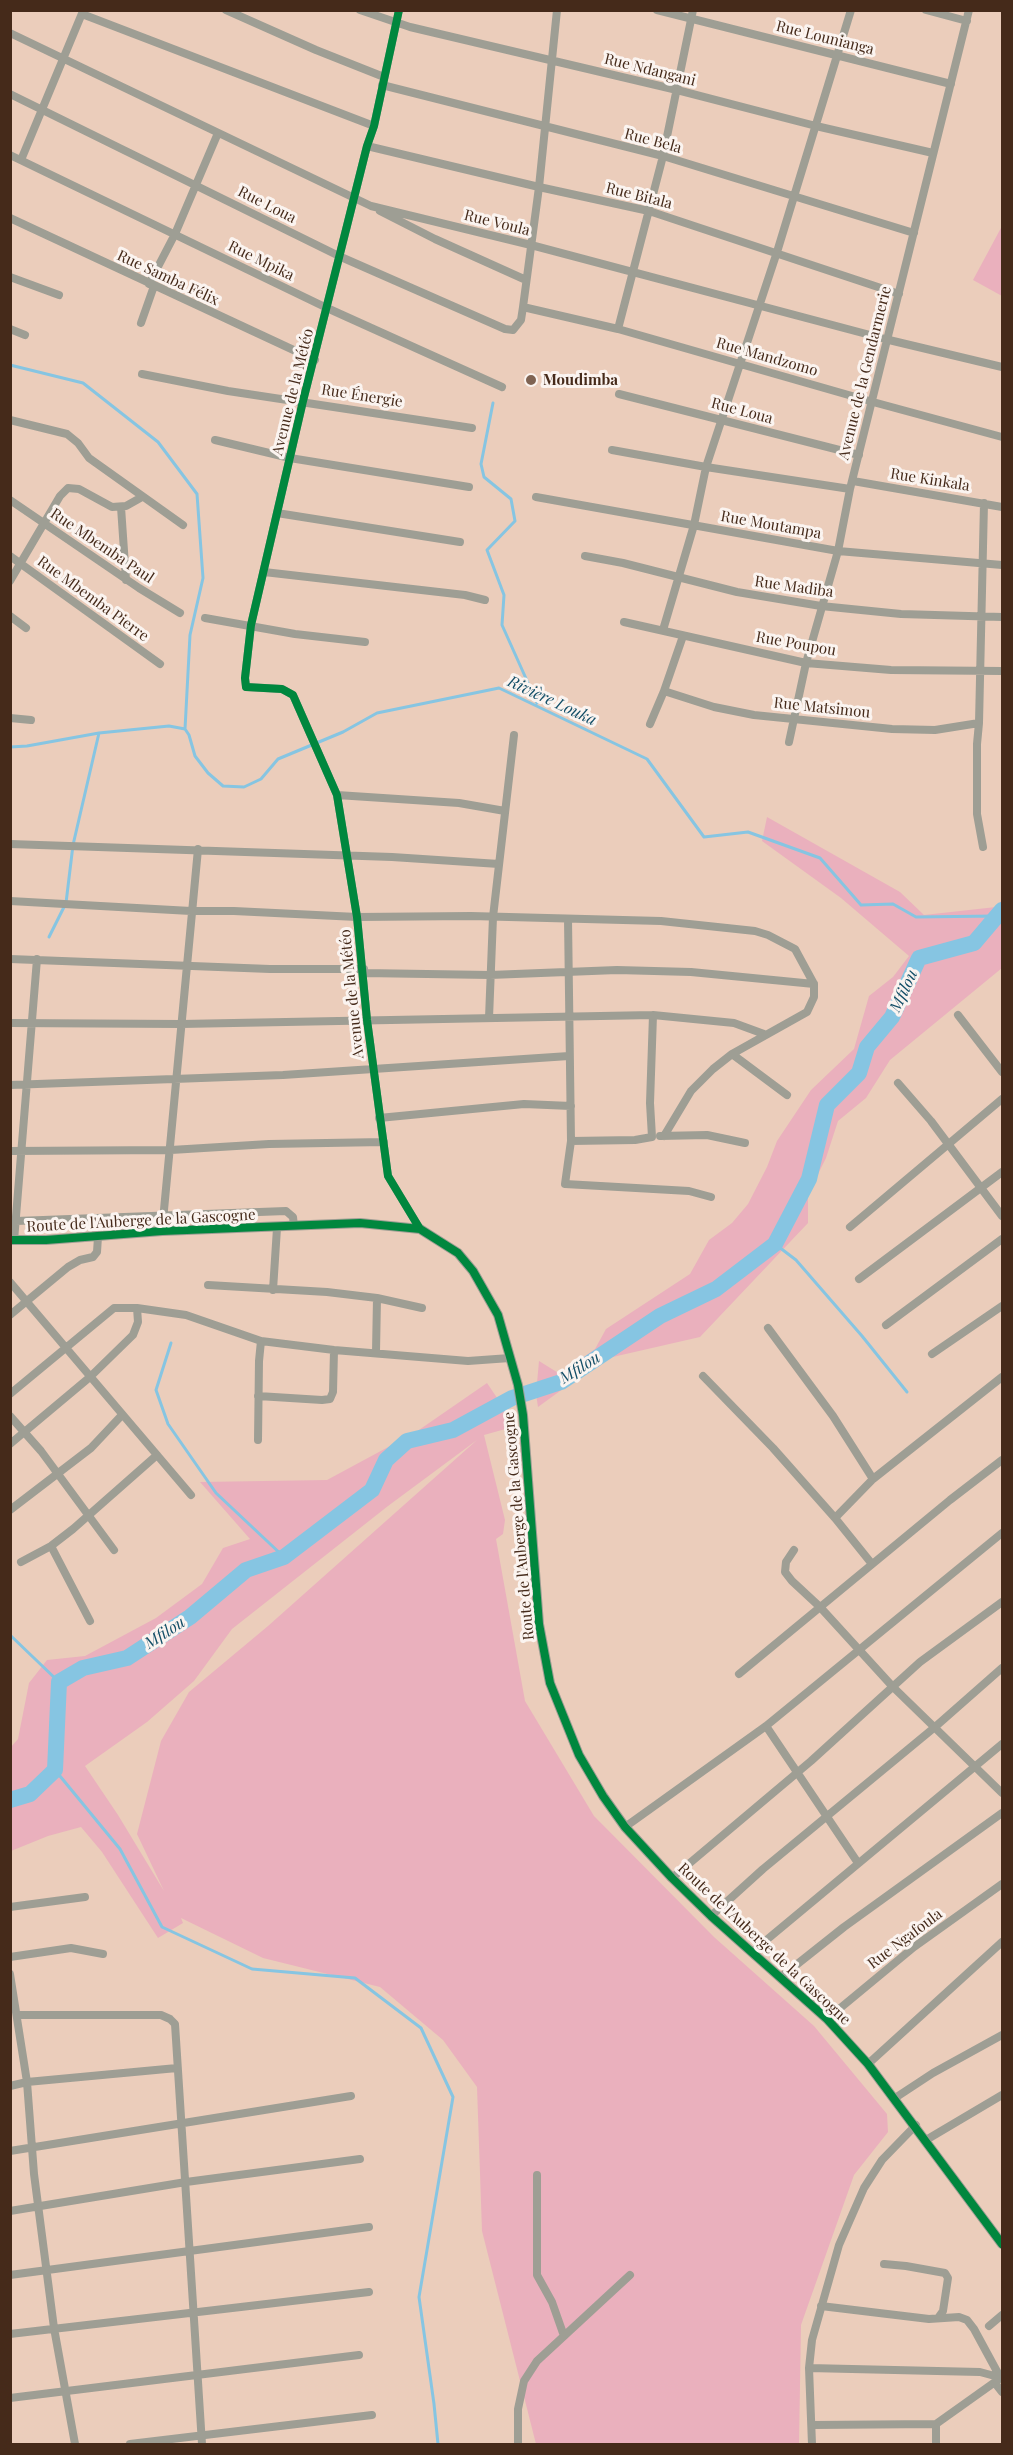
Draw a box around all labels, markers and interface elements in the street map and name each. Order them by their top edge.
street label: Rue Lounianga [774,17,876,59]
street label: Rue Ndangani [602,50,698,90]
street label: Rue Bela [622,125,684,157]
street label: Rue Bitala [604,179,674,213]
street label: Rue Loua [235,183,299,227]
street label: Rue Voula [462,206,532,240]
street label: Rue Mpika [225,237,297,285]
street label: Rue Samba Félix [114,246,222,310]
street label: Avenue de la Gendarmerie [835,284,895,462]
street label: Avenue de la Météo [269,327,317,457]
street label: Rue Mandzomo [714,334,820,380]
place label: Moudimba [543,371,618,389]
marker: Moudimba [524,373,538,387]
street label: Rue Énergie [320,381,404,411]
street label: Rue Loua [709,394,775,428]
street label: Rue Kinkala [889,465,971,495]
street label: Rue Mbemba Paul [47,505,157,587]
street label: Rue Moutampa [719,507,823,543]
street label: Rue Mbemba Pierre [34,553,152,645]
street label: Rue Madiba [754,573,834,601]
street label: Rue Poupou [755,628,837,660]
water label: Rivière Louka [504,672,600,730]
street label: Rue Matsimou [773,694,871,722]
street label: Avenue de la Météo [336,928,368,1060]
water label: Mfilou [886,967,922,1015]
street label: Route de l'Auberge de la Gascogne [26,1206,256,1236]
water label: Mfilou [556,1348,604,1388]
street label: Route de l'Auberge de la Gascogne [500,1411,538,1641]
water label: Mfilou [141,1613,189,1653]
street label: Route de l'Auberge de la Gascogne [674,1859,854,2029]
street label: Rue Ngafoula [864,1905,946,1973]

